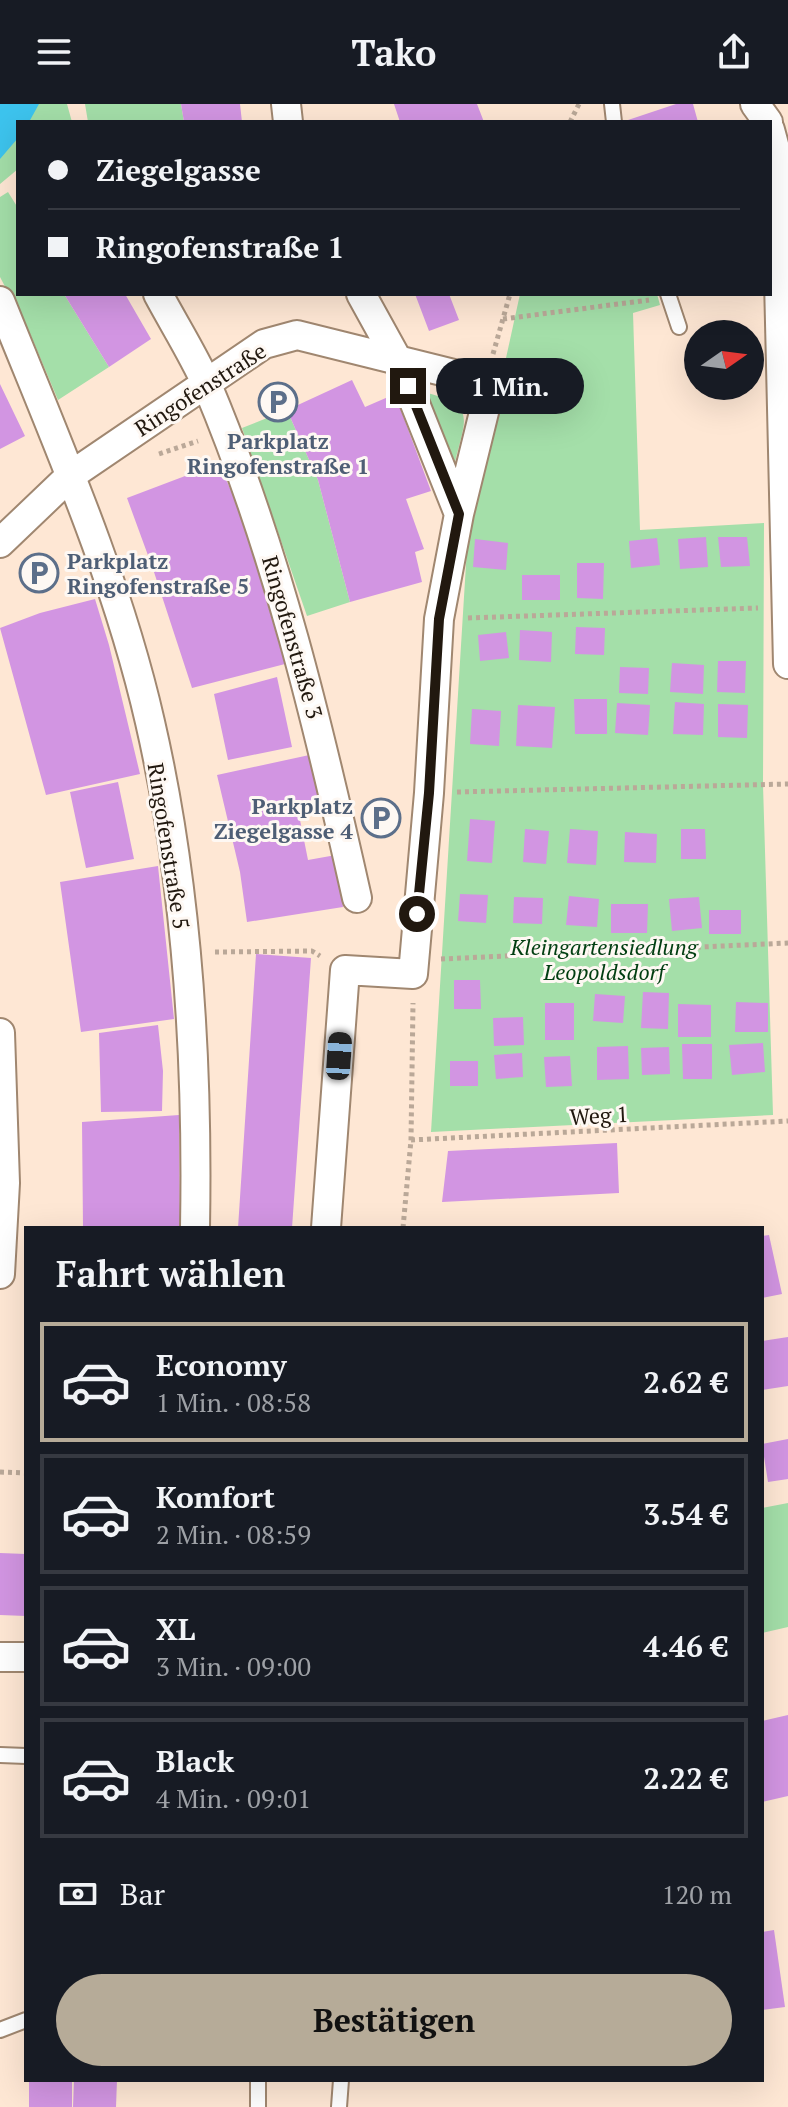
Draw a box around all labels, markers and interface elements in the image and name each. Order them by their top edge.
text: Tako [352,29,436,76]
icon: menu [32,30,76,74]
icon: share [712,30,756,74]
text: Ziegelgasse [96,150,261,190]
text: Ringofenstraße 1 [96,227,344,267]
north arrow [684,320,764,400]
map controls [684,320,764,400]
street label: Ringofenstraße [129,336,271,442]
callout: 1 Min. [436,358,584,414]
route end [390,368,426,404]
text: 1 Min. [471,369,549,403]
parking icon: Parkplatz Ringofenstraße 1 [257,381,299,423]
place label: Parkplatz Ringofenstraße 1 [187,426,369,480]
place label: Parkplatz Ringofenstraße 5 [67,546,249,600]
parking icon: Parkplatz Ringofenstraße 5 [18,552,60,594]
street label: Ringofenstraße 3 [256,552,330,722]
street label: Ringofenstraße 5 [142,761,196,931]
place label: Parkplatz Ziegelgasse 4 [214,791,354,845]
parking icon: Parkplatz Ziegelgasse 4 [360,797,402,839]
route start [399,896,435,932]
park label: Kleingartensiedlung Leopoldsdorf [510,932,699,986]
car [325,1031,353,1081]
street label: Weg 1 [569,1099,629,1131]
text: Fahrt wählen [56,1250,285,1297]
text: Economy [156,1345,287,1385]
icon: car [60,1346,132,1418]
text: 2.62 € [643,1362,728,1402]
text: 1 Min. · 08:58 [156,1385,311,1419]
text: Komfort [156,1477,275,1517]
icon: car [60,1478,132,1550]
text: 3.54 € [643,1494,728,1534]
text: 2 Min. · 08:59 [156,1517,311,1551]
text: XL [156,1609,195,1649]
icon: car [60,1610,132,1682]
text: 4.46 € [643,1626,728,1666]
text: 3 Min. · 09:00 [156,1649,311,1683]
text: Black [156,1741,234,1781]
icon: car [60,1742,132,1814]
text: 2.22 € [643,1758,728,1798]
text: 4 Min. · 09:01 [156,1781,311,1815]
icon: cash [56,1872,100,1916]
text: Bar [120,1874,165,1914]
text: 120 m [662,1877,732,1911]
button: Bestätigen [56,1974,732,2066]

